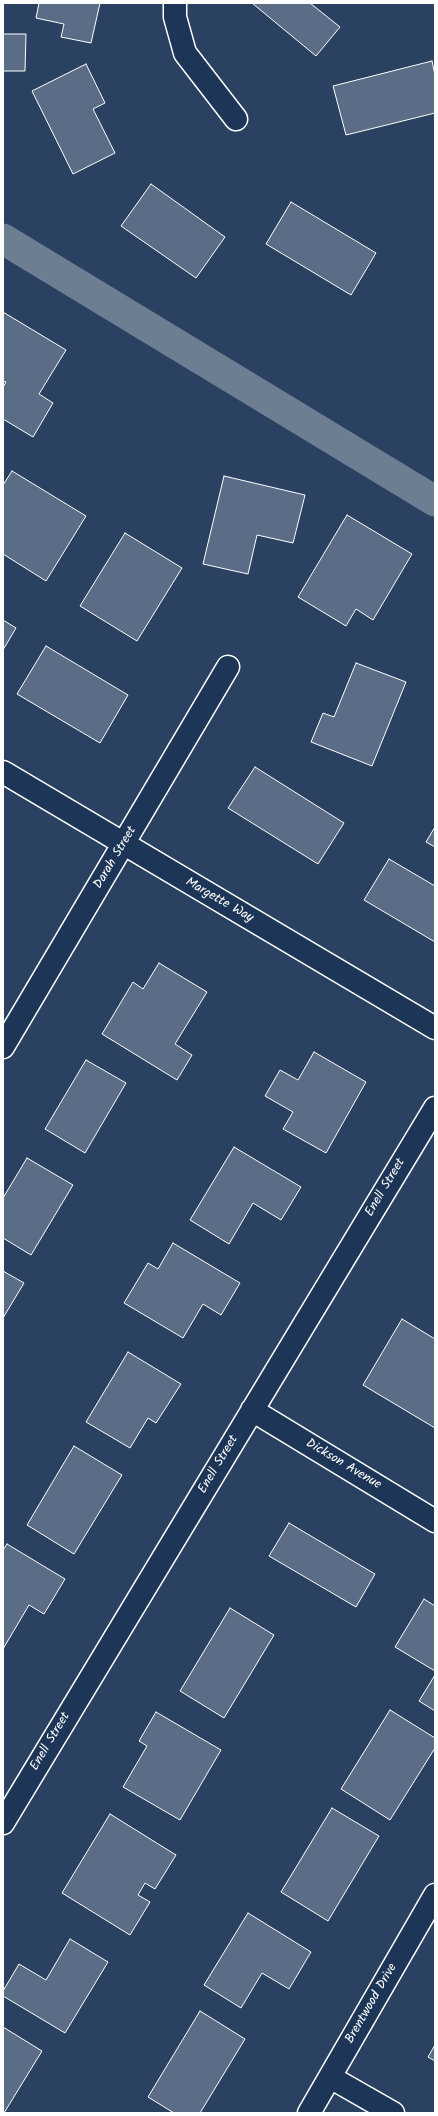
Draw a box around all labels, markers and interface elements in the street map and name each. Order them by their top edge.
street label: Darah Street [91,824,141,892]
street label: Margette Way [182,875,256,927]
street label: Enell Street [363,1156,409,1220]
street label: Enell Street [196,1433,242,1497]
street label: Dickson Avenue [302,1436,384,1494]
street label: Enell Street [28,1710,74,1774]
street label: Brentwood Drive [343,1961,401,2047]

